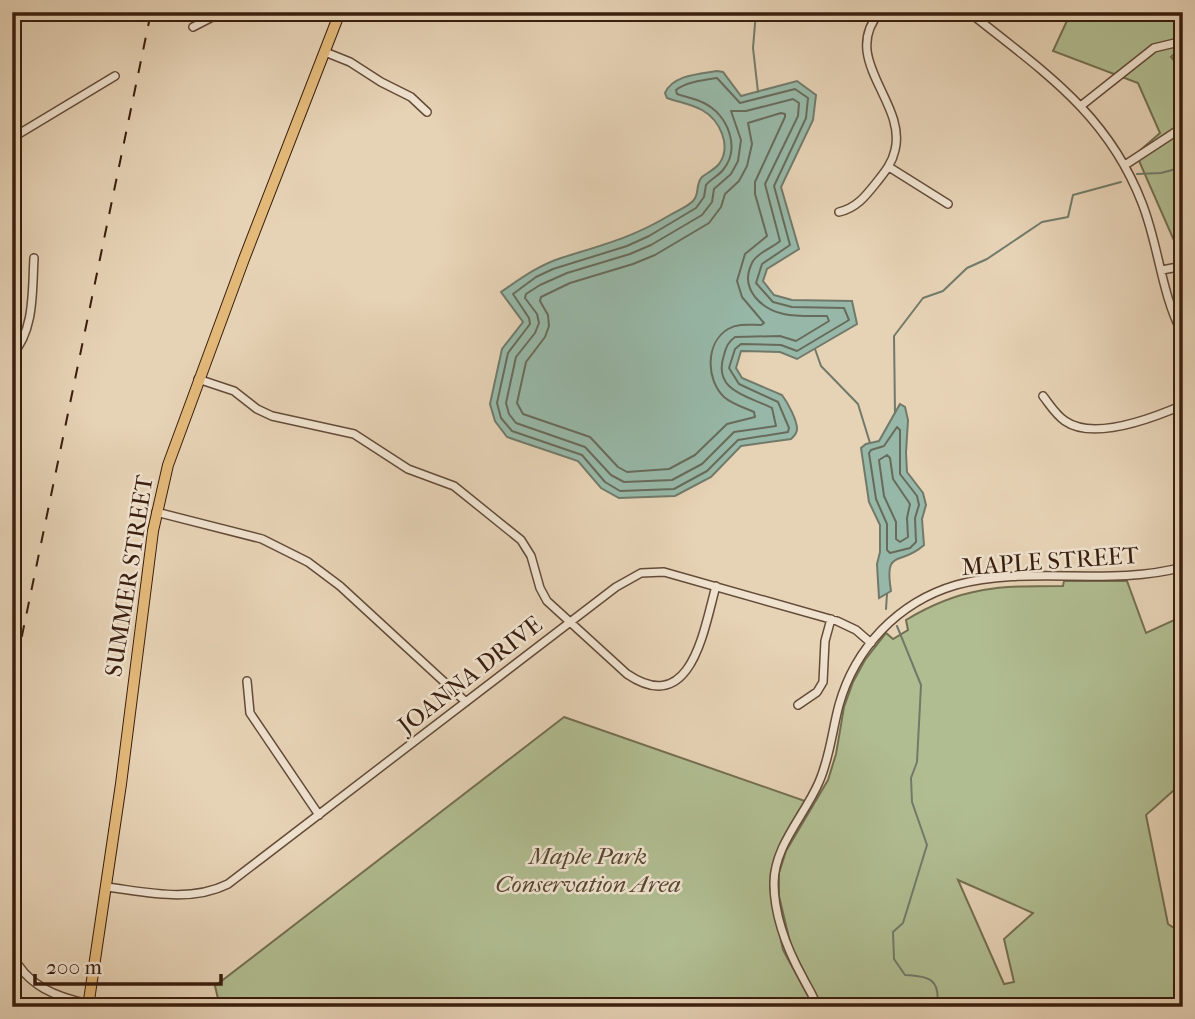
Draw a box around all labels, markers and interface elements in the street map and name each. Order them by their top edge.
street label: SUMMER STREET [99,472,159,679]
street label: MAPLE STREET [960,541,1140,581]
street label: JOANNA DRIVE [391,610,547,741]
park label: Maple Park Conservation Area [495,842,681,898]
scale bar [35,942,220,986]
text: 200 m [46,955,102,979]

